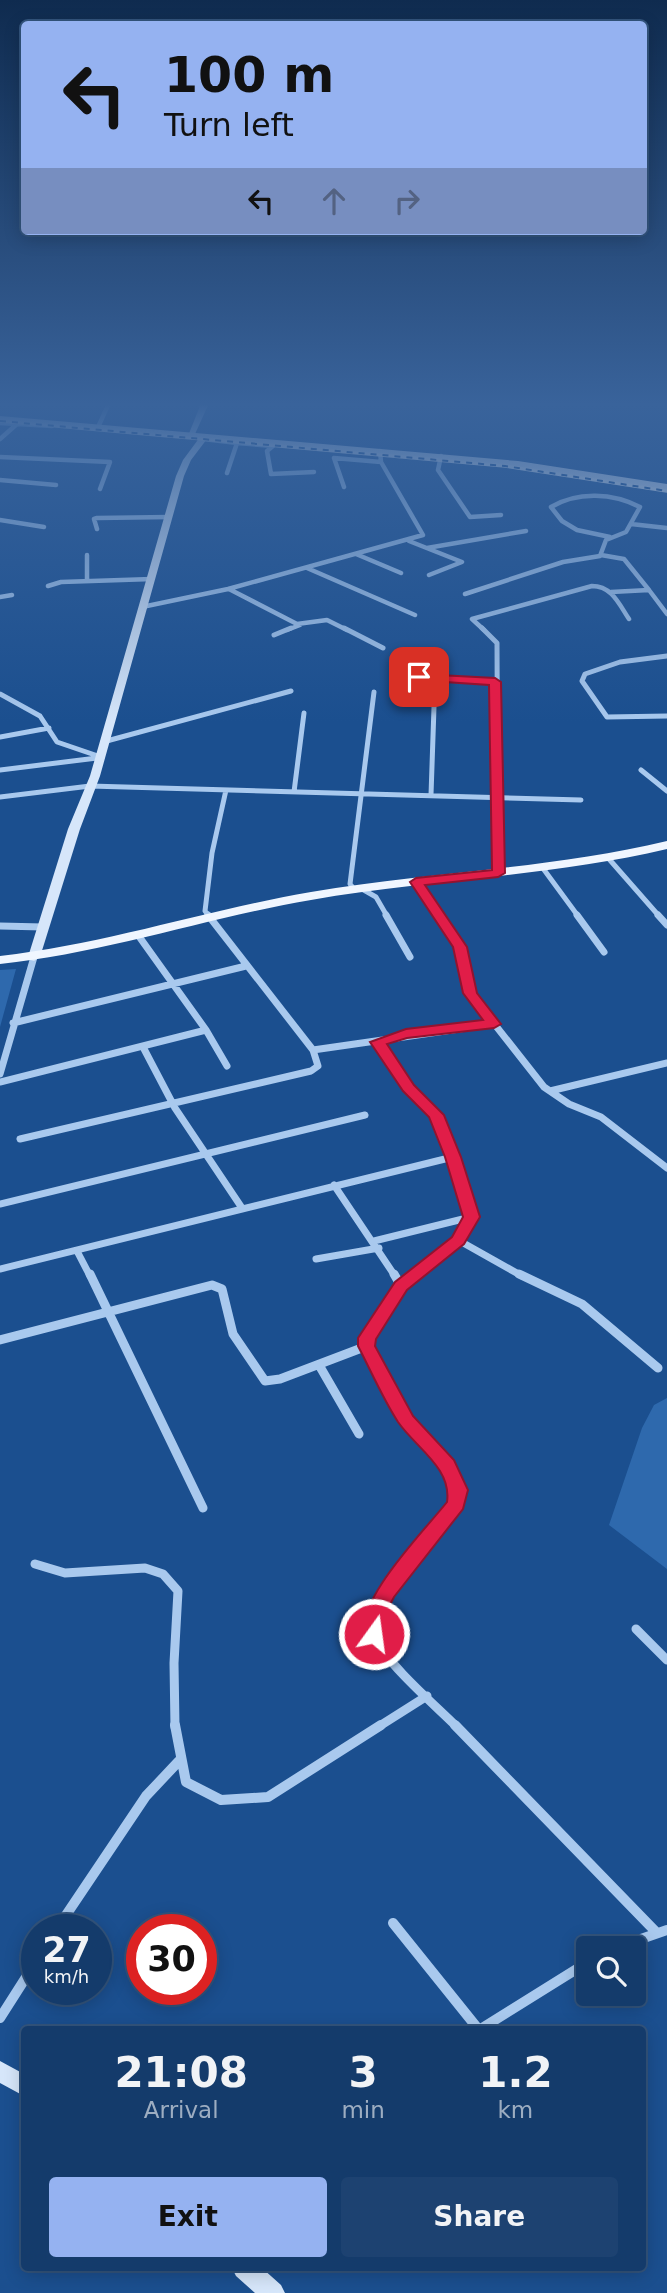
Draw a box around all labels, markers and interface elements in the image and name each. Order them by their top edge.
text: 100 m [164,47,334,104]
icon: left [49,49,140,140]
text: Turn left [164,106,294,144]
icon: left [242,182,280,220]
icon: ahead [315,182,353,220]
icon: right [388,182,426,220]
pin [389,647,449,707]
icon: arrive [400,658,438,696]
position arrow [337,1597,411,1671]
speed limit sign: 30 [126,1914,217,2005]
text: 27 [42,1930,91,1970]
map controls [576,1936,646,2006]
button: search [576,1936,646,2006]
text: km/h [44,1966,89,1987]
text: 21:08 [114,2048,248,2097]
text: 3 [349,2048,378,2097]
text: 1.2 [478,2048,553,2097]
text: Arrival [144,2097,219,2123]
text: min [341,2097,385,2123]
text: km [498,2097,533,2123]
button: Exit [49,2177,327,2257]
button: Share [341,2177,618,2257]

